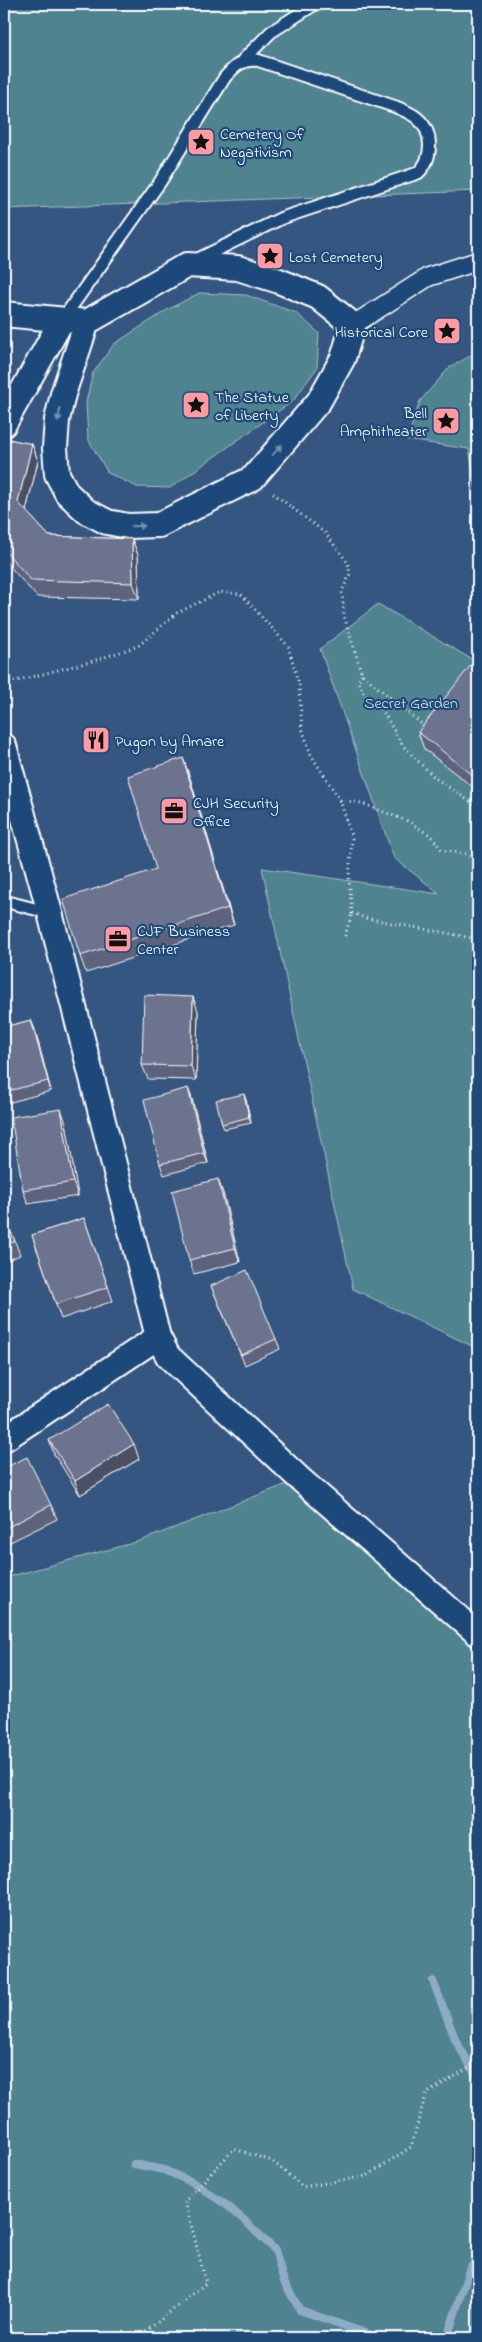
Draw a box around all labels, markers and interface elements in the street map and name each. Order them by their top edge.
place label: Cemetery Of Negativism [220,123,304,165]
place icon: Cemetery Of Negativism [186,127,216,157]
place icon: Lost Cemetery [255,241,285,271]
place label: Lost Cemetery [289,246,383,270]
place icon: Historical Core [432,316,462,346]
place label: Historical Core [334,321,429,345]
place label: The Statue of Liberty [215,386,290,428]
place icon: The Statue of Liberty [181,390,211,420]
place label: Bell Amphitheater [340,402,427,444]
place icon: Bell Amphitheater [431,406,461,436]
one-way arrow [54,407,62,423]
one-way arrow [271,444,282,457]
one-way arrow [130,521,146,529]
park label: Secret Garden [364,692,458,716]
restaurant icon: Pugon by Amare [81,725,111,755]
place label: Pugon by Amare [115,730,225,754]
place label: CJH Security Office [193,792,279,834]
office icon: CJH Security Office [159,796,189,826]
place label: CJF Business Center [137,920,230,962]
office icon: CJF Business Center [103,924,133,954]

